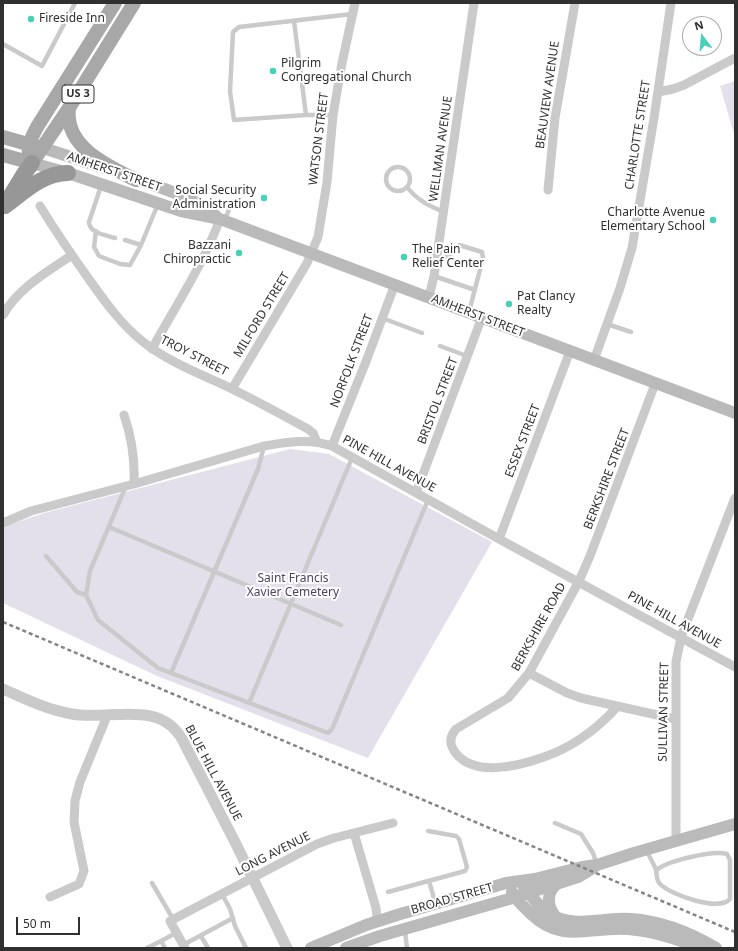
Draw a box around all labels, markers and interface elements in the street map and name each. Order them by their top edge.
place label: Fireside Inn [39,12,105,26]
marker: Fireside Inn [26,14,36,24]
north arrow [682,16,722,56]
text: N [692,17,705,33]
street label: BEAUVIEW AVENUE [533,40,563,150]
place label: Pilgrim Congregational Church [281,57,412,85]
marker: Pilgrim Congregational Church [268,66,278,76]
street label: CHARLOTTE STREET [622,79,654,191]
road number: US 3 [62,85,94,103]
street label: WATSON STREET [306,92,332,186]
street label: WELLMAN AVENUE [426,95,456,203]
street label: AMHERST STREET [65,149,163,195]
place label: Social Security Administration [172,184,256,212]
marker: Social Security Administration [259,193,269,203]
place label: Charlotte Avenue Elementary School [600,206,705,234]
marker: Charlotte Avenue Elementary School [708,215,718,225]
place label: Bazzani Chiropractic [163,239,231,267]
place label: The Pain Relief Center [412,243,484,271]
marker: Bazzani Chiropractic [234,248,244,258]
marker: The Pain Relief Center [399,252,409,262]
street label: MILFORD STREET [231,270,293,360]
place label: Pat Clancy Realty [517,290,575,318]
street label: AMHERST STREET [429,292,527,340]
marker: Pat Clancy Realty [504,299,514,309]
street label: NORFOLK STREET [328,312,376,410]
street label: TROY STREET [158,333,230,379]
street label: BRISTOL STREET [415,356,461,446]
street label: ESSEX STREET [502,402,544,480]
street label: BERKSHIRE STREET [581,427,633,531]
street label: PINE HILL AVENUE [340,432,438,496]
park label: Saint Francis Xavier Cemetery [247,572,339,600]
street label: BERKSHIRE ROAD [509,580,569,674]
street label: PINE HILL AVENUE [625,588,723,652]
street label: SULLIVAN STREET [656,662,672,762]
street label: BLUE HILL AVENUE [182,722,244,824]
street label: LONG AVENUE [233,829,313,879]
street label: BROAD STREET [409,880,495,918]
scale bar [18,909,82,935]
text: 50 m [23,915,51,932]

